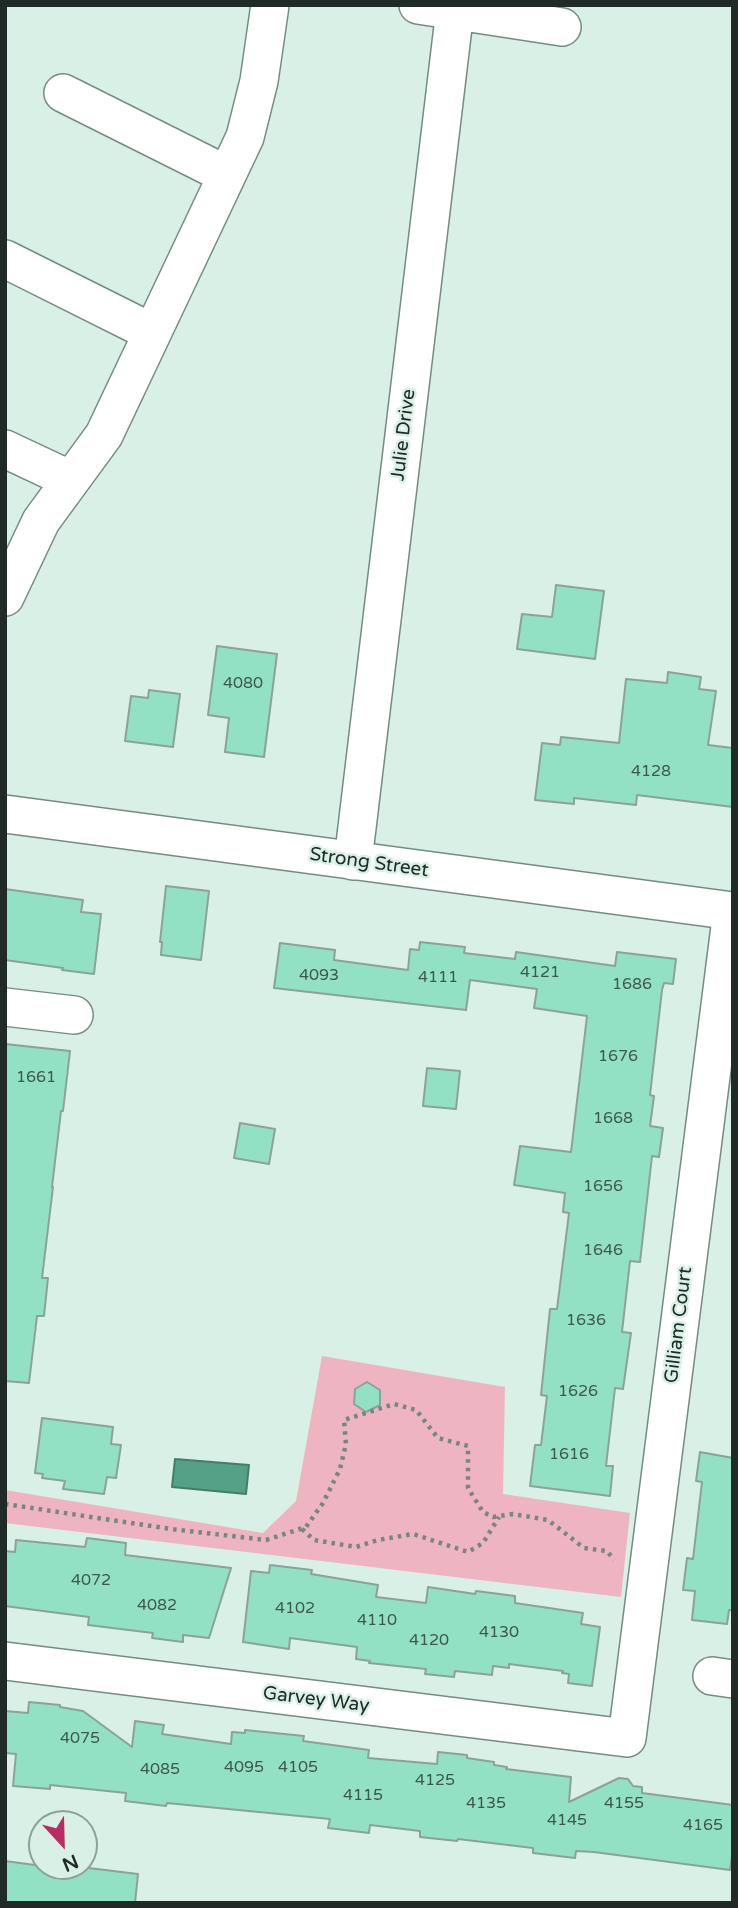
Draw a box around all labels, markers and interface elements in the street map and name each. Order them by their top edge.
street label: Julie Drive [387,388,421,482]
house number: 4080 [223,674,263,694]
house number: 4128 [631,762,671,782]
street label: Strong Street [308,843,430,883]
house number: 4121 [520,963,560,983]
house number: 4093 [299,966,339,986]
house number: 4111 [418,968,458,988]
house number: 1686 [612,975,652,995]
house number: 1676 [598,1047,638,1067]
house number: 1661 [16,1068,56,1088]
house number: 1668 [593,1109,633,1129]
house number: 1656 [583,1177,623,1197]
house number: 1646 [583,1241,623,1261]
street label: Gilliam Court [661,1266,697,1384]
house number: 1636 [566,1311,606,1331]
house number: 1626 [558,1382,598,1402]
house number: 1616 [549,1445,589,1465]
house number: 4072 [71,1571,111,1591]
house number: 4082 [137,1596,177,1616]
house number: 4102 [275,1599,315,1619]
house number: 4110 [357,1611,397,1631]
house number: 4130 [479,1623,519,1643]
house number: 4120 [409,1631,449,1651]
street label: Garvey Way [261,1682,371,1718]
house number: 4075 [60,1729,100,1749]
house number: 4095 [224,1758,264,1778]
house number: 4105 [278,1758,318,1778]
house number: 4085 [140,1760,180,1780]
house number: 4125 [415,1771,455,1791]
house number: 4115 [343,1786,383,1806]
house number: 4135 [466,1794,506,1814]
house number: 4155 [604,1794,644,1814]
north arrow [28,1810,98,1880]
house number: 4145 [547,1811,587,1831]
house number: 4165 [683,1816,723,1836]
text: N [59,1850,81,1876]

